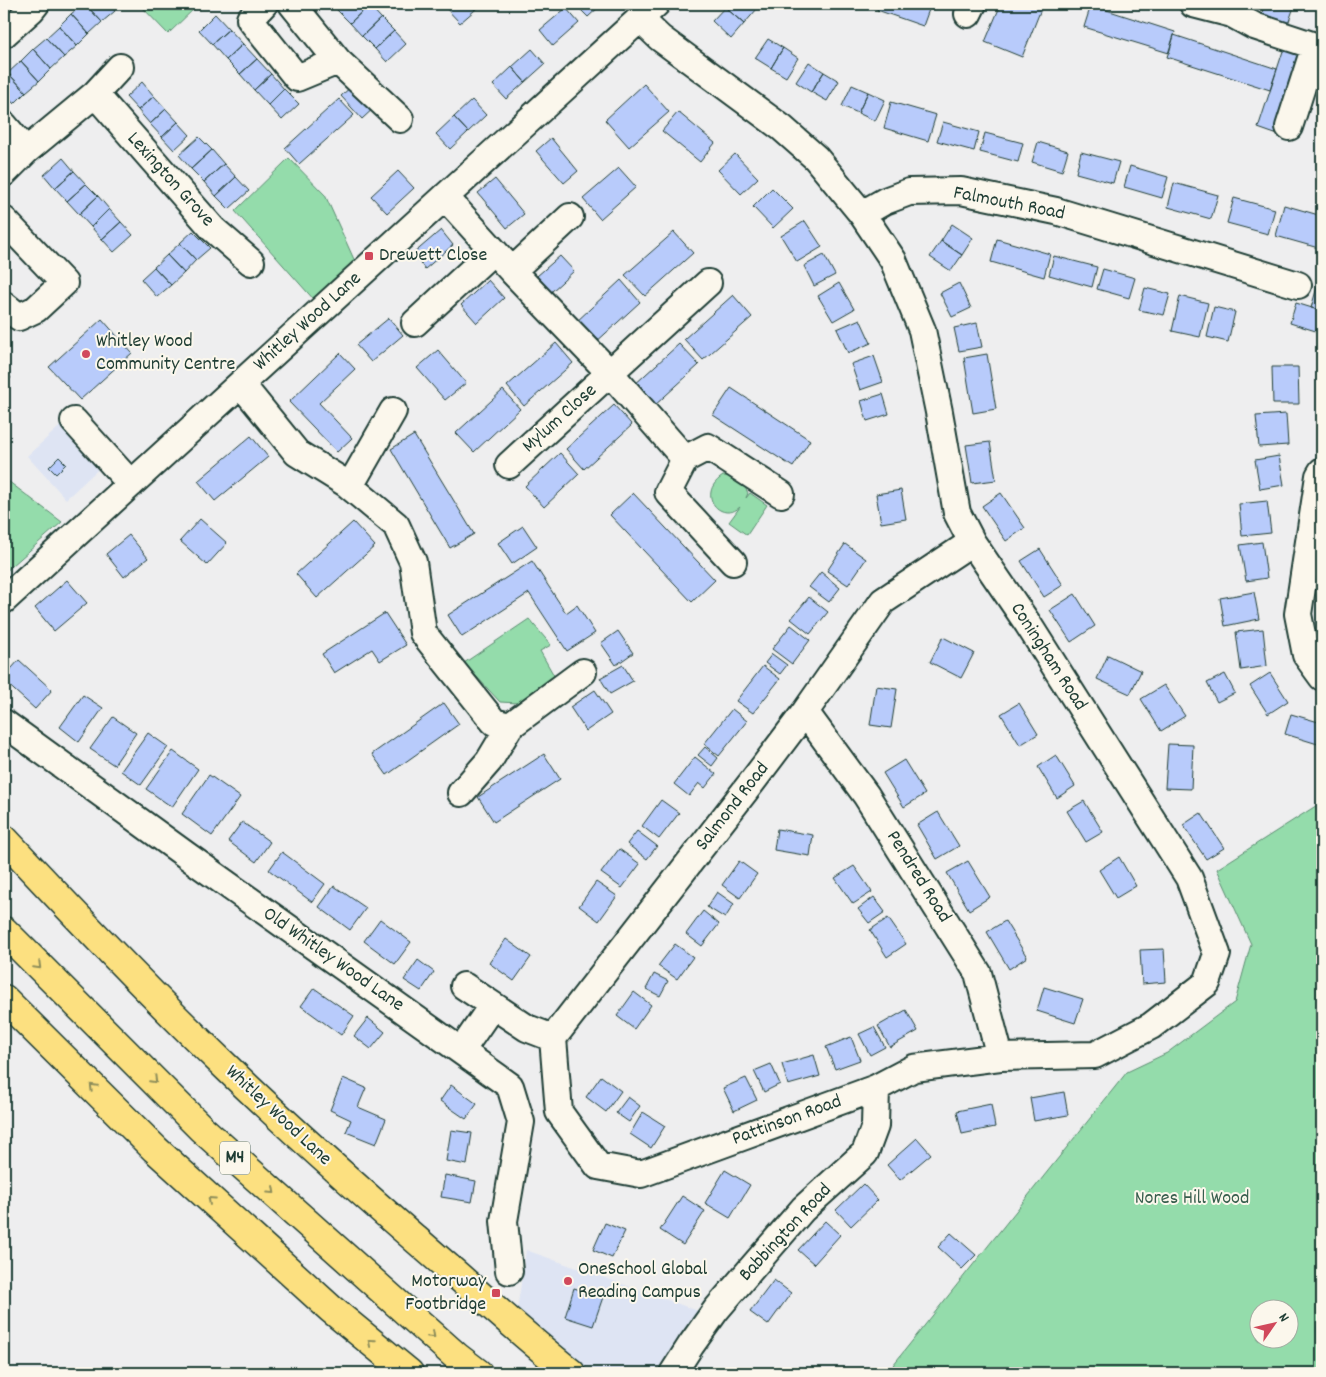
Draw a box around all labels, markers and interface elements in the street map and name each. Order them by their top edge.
street label: Lexington Grove [120,126,221,234]
street label: Falmouth Road [951,179,1067,229]
place label: Drewett Close [379,242,488,270]
marker: Drewett Close [363,250,375,262]
street label: Whitley Wood Lane [248,266,368,378]
place label: Whitley Wood Community Centre [96,328,236,379]
marker: Whitley Wood Community Centre [80,348,92,360]
street label: Mylum Close [516,378,604,460]
street label: Coningham Road [1003,597,1093,717]
street label: Salmond Road [689,757,777,857]
street label: Pendred Road [879,825,957,929]
street label: Old Whitley Wood Lane [257,901,410,1019]
one-way arrow [33,960,42,969]
street label: Whitley Wood Lane [218,1059,338,1173]
one-way arrow [148,1075,157,1084]
one-way arrow [90,1084,99,1093]
street label: Pattinson Road [728,1088,846,1154]
road number: M4 [220,1142,250,1174]
street label: Babbington Road [733,1178,839,1288]
park label: Nores Hill Wood [1135,1185,1249,1213]
one-way arrow [267,1186,276,1195]
one-way arrow [207,1196,216,1205]
place label: OneSchool Global Reading Campus [578,1256,707,1307]
place label: Motorway Footbridge [405,1268,487,1319]
marker: OneSchool Global Reading Campus [562,1275,574,1287]
marker: Motorway Footbridge [490,1287,502,1299]
north arrow [1248,1300,1298,1350]
text: N [1273,1309,1293,1326]
one-way arrow [427,1329,436,1338]
one-way arrow [368,1339,377,1348]

